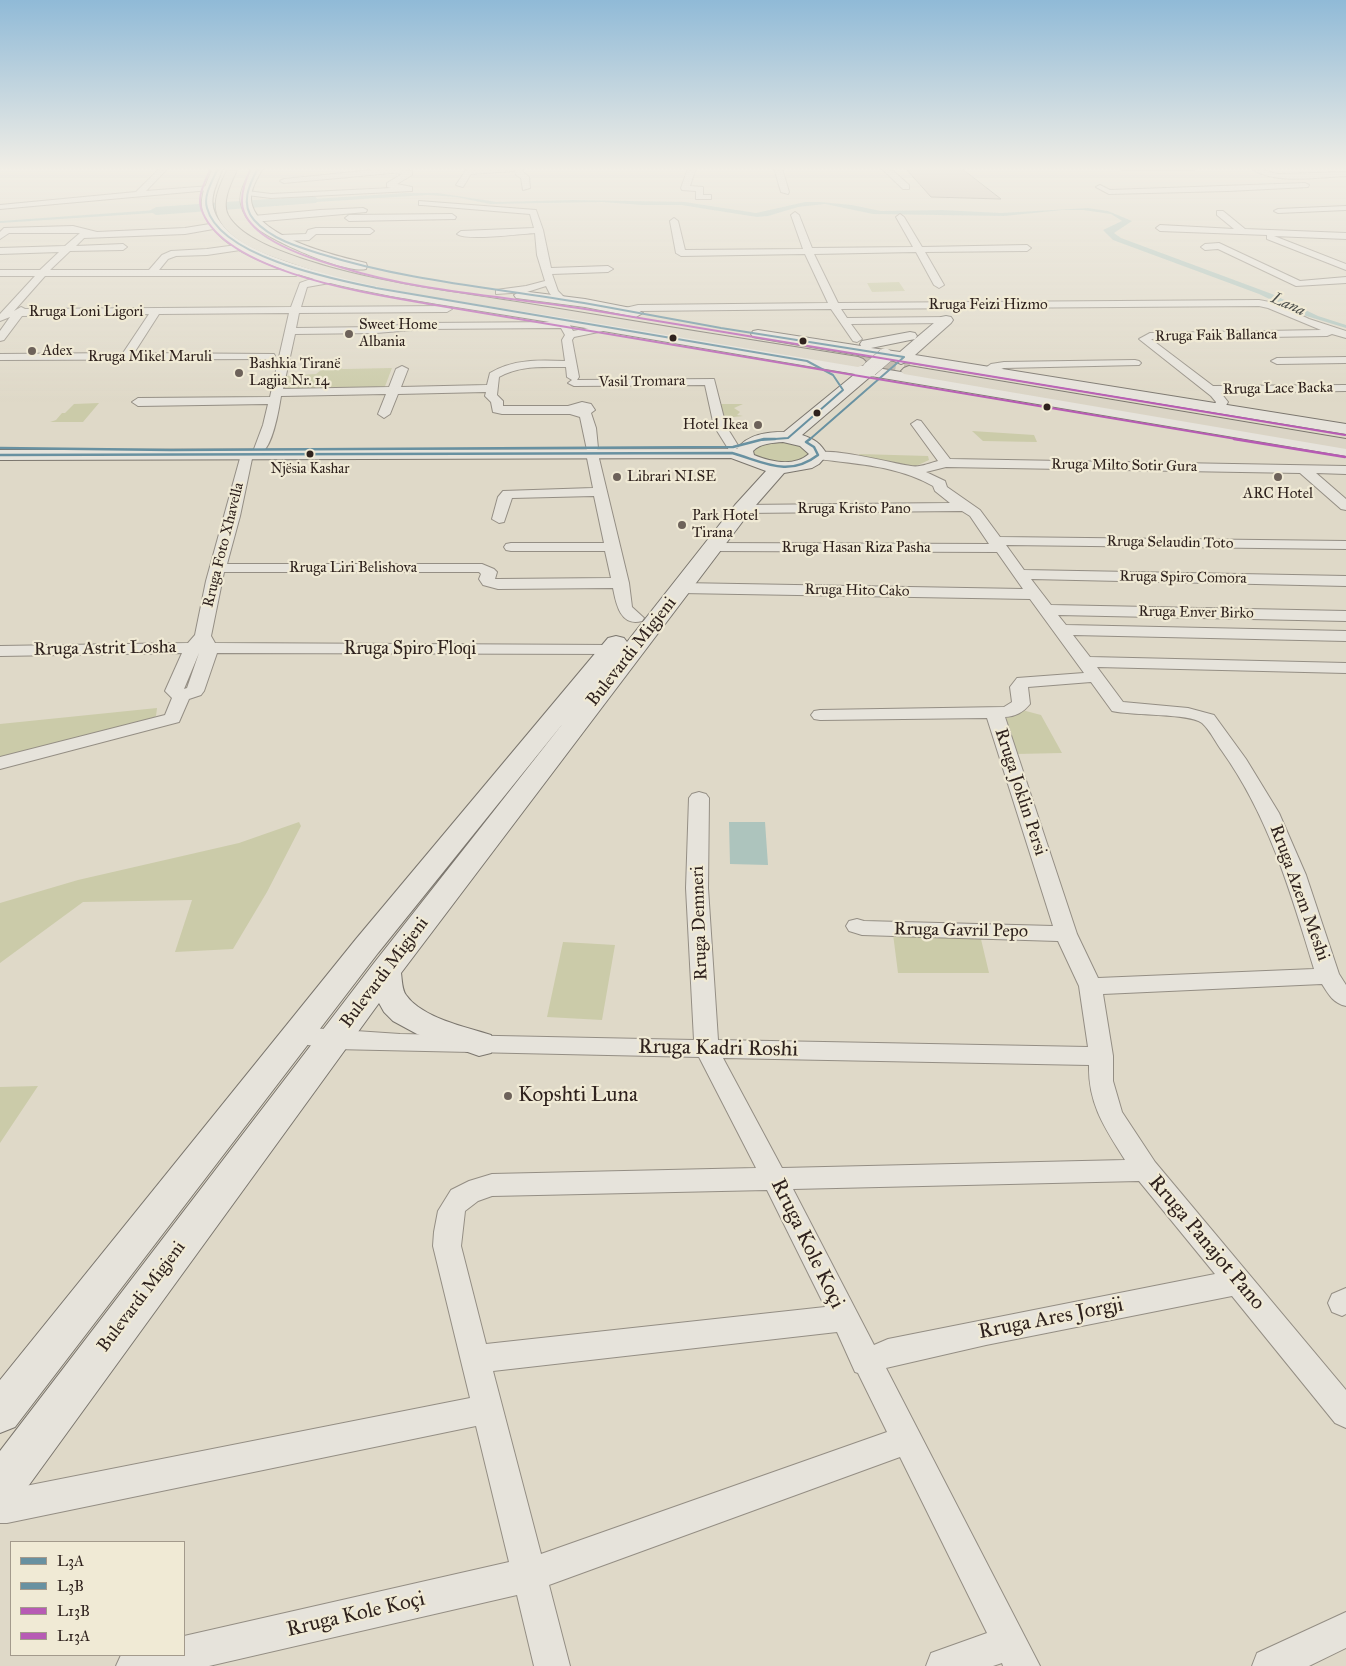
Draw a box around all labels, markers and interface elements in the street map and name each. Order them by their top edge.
water label: Lana [1268,289,1308,321]
street label: Rruga Feizi Hizmo [928,296,1048,314]
street label: Rruga Loni Ligori [29,303,143,321]
place label: Sweet Home Albania [359,316,437,351]
street label: Rruga Faik Ballanca [1155,326,1277,346]
marker: Sweet Home Albania [343,328,355,340]
unlabelled marker [668,333,678,343]
unlabelled marker [798,336,808,346]
place label: Adex [42,342,72,360]
marker: Adex [26,345,38,357]
street label: Rruga Mikel Maruli [88,348,212,366]
place label: Bashkia Tiranë Lagjia Nr. 14 [249,355,340,390]
marker: Bashkia Tiranë Lagjia Nr. 14 [233,367,245,379]
street label: Vasil Tromara [599,372,685,392]
street label: Rruga Lace Backa [1223,379,1333,399]
unlabelled marker [1042,402,1052,412]
unlabelled marker [812,408,822,418]
place label: Hotel Ikea [683,416,748,434]
marker: Hotel Ikea [752,419,764,431]
marker: Njësia Kashar [305,449,315,459]
street label: Rruga Milto Sotir Gura [1051,456,1197,476]
place label: Njësia Kashar [271,462,349,478]
place label: Librari NI.SE [627,468,716,486]
marker: Librari NI.SE [611,471,623,483]
marker: ARC Hotel [1272,471,1284,483]
street label: Rruga Foto Xhavella [200,481,248,609]
place label: ARC Hotel [1243,485,1313,503]
street label: Rruga Kristo Pano [797,500,911,518]
place label: Park Hotel Tirana [692,507,758,542]
marker: Park Hotel Tirana [676,519,688,531]
street label: Rruga Selaudin Toto [1106,533,1234,553]
street label: Rruga Hasan Riza Pasha [781,539,931,557]
street label: Rruga Liri Belishova [289,559,417,577]
street label: Rruga Spiro Comora [1119,568,1247,588]
street label: Rruga Hito Cako [804,581,910,601]
street label: Bulevardi Migjeni [583,593,681,711]
street label: Rruga Enver Birko [1138,603,1254,623]
street label: Rruga Astrit Losha [34,637,176,661]
street label: Rruga Spiro Floqi [344,639,476,661]
street label: Rruga Joklin Persi [989,726,1051,858]
street label: Rruga Azem Meshi [1264,822,1334,964]
street label: Rruga Demneri [687,865,713,981]
street label: Bulevardi Migjeni [336,913,434,1033]
street label: Rruga Gavril Pepo [894,919,1028,943]
street label: Rruga Kadri Roshi [638,1035,798,1063]
place label: Kopshti Luna [518,1083,638,1109]
marker: Kopshti Luna [502,1090,514,1102]
street label: Rruga Panajot Pano [1142,1170,1270,1316]
street label: Rruga Kole Koçi [765,1175,849,1313]
street label: Bulevardi Migjeni [93,1237,191,1357]
street label: Rruga Ares Jorgji [976,1293,1126,1345]
legend [10,1541,185,1656]
text: L3A [57,1552,84,1570]
text: L3B [57,1577,84,1595]
street label: Rruga Kole Koçi [284,1587,428,1643]
text: L13B [57,1602,90,1620]
text: L13A [57,1627,90,1645]

